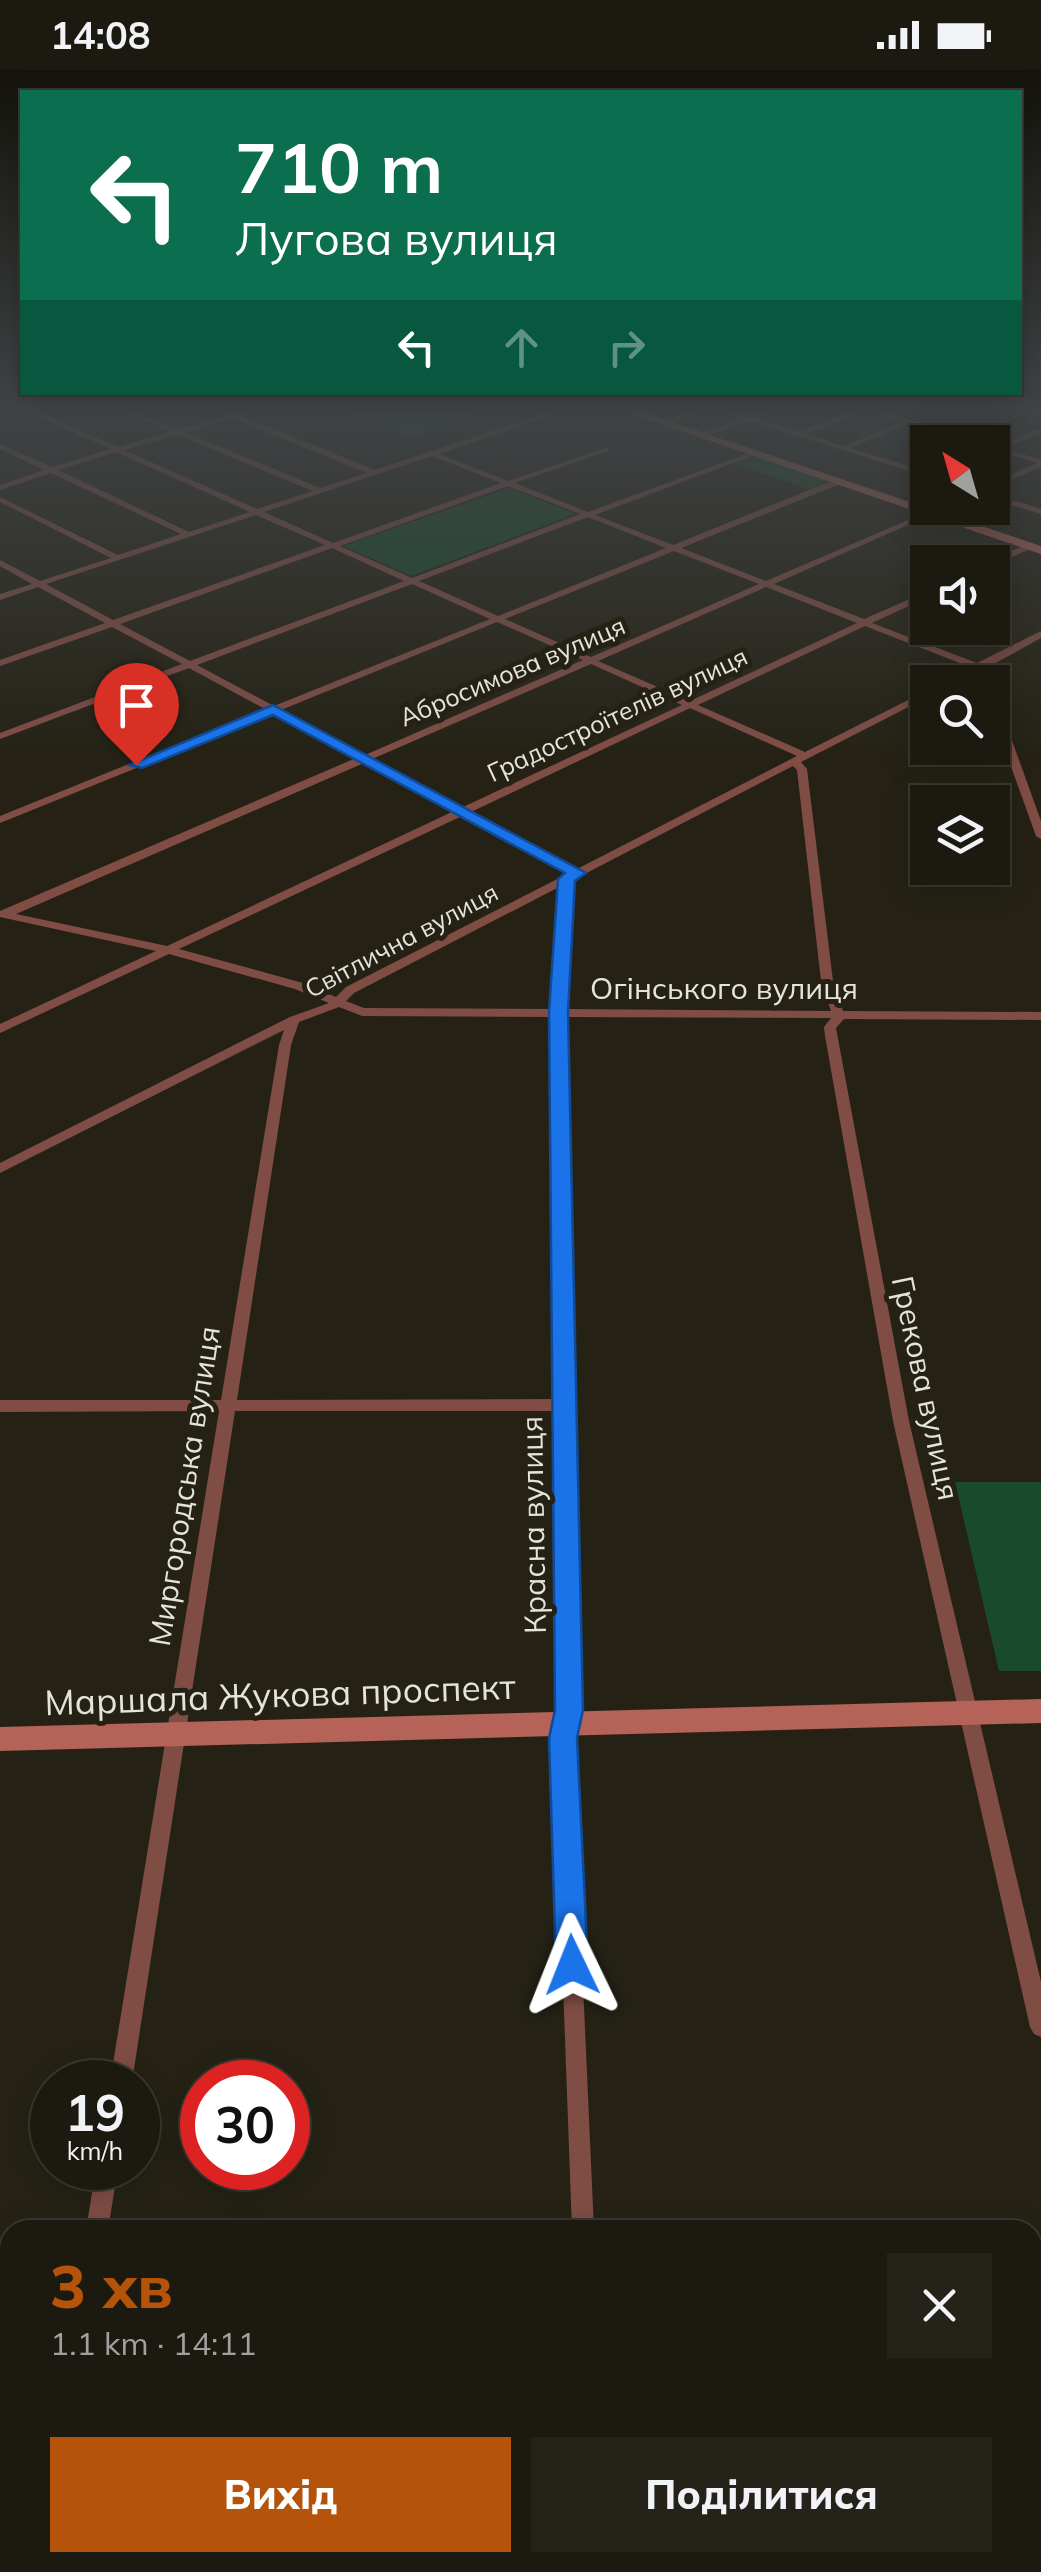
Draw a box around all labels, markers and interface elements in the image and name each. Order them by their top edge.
text: 14:08 [50,11,151,59]
text: 710 m [235,123,443,211]
icon: left [70,130,200,260]
text: Лугова вулиця [235,210,558,266]
icon: left [389,320,444,375]
icon: ahead [494,320,549,375]
icon: right [599,320,654,375]
north arrow [910,425,1010,525]
map controls [910,425,1010,885]
button: sound [910,545,1010,645]
street label: Абросимова вулиця [395,609,629,733]
street label: Градостроїтелiв вулиця [482,640,752,788]
pin [94,663,179,766]
button: search [910,665,1010,765]
icon: arrive [109,678,164,733]
button: layers [910,785,1010,885]
street label: Світлична вулиця [299,876,503,1004]
street label: Огінського вулиця [590,969,858,1007]
street label: Грекова вулиця [884,1273,968,1503]
street label: Миргородська вулиця [140,1324,228,1648]
street label: Красна вулиця [512,1416,554,1634]
street label: Маршала Жукова проспект [44,1664,516,1724]
position arrow [520,1913,624,2017]
speed limit sign: 30 [180,2060,310,2190]
text: 19 [65,2081,125,2144]
text: km/h [67,2135,123,2166]
text: 3 хв [50,2248,173,2323]
button: close [887,2253,992,2358]
text: 1.1 km · 14:11 [50,2323,257,2363]
button: Вихід [50,2437,511,2552]
button: Поділитися [531,2437,992,2552]

